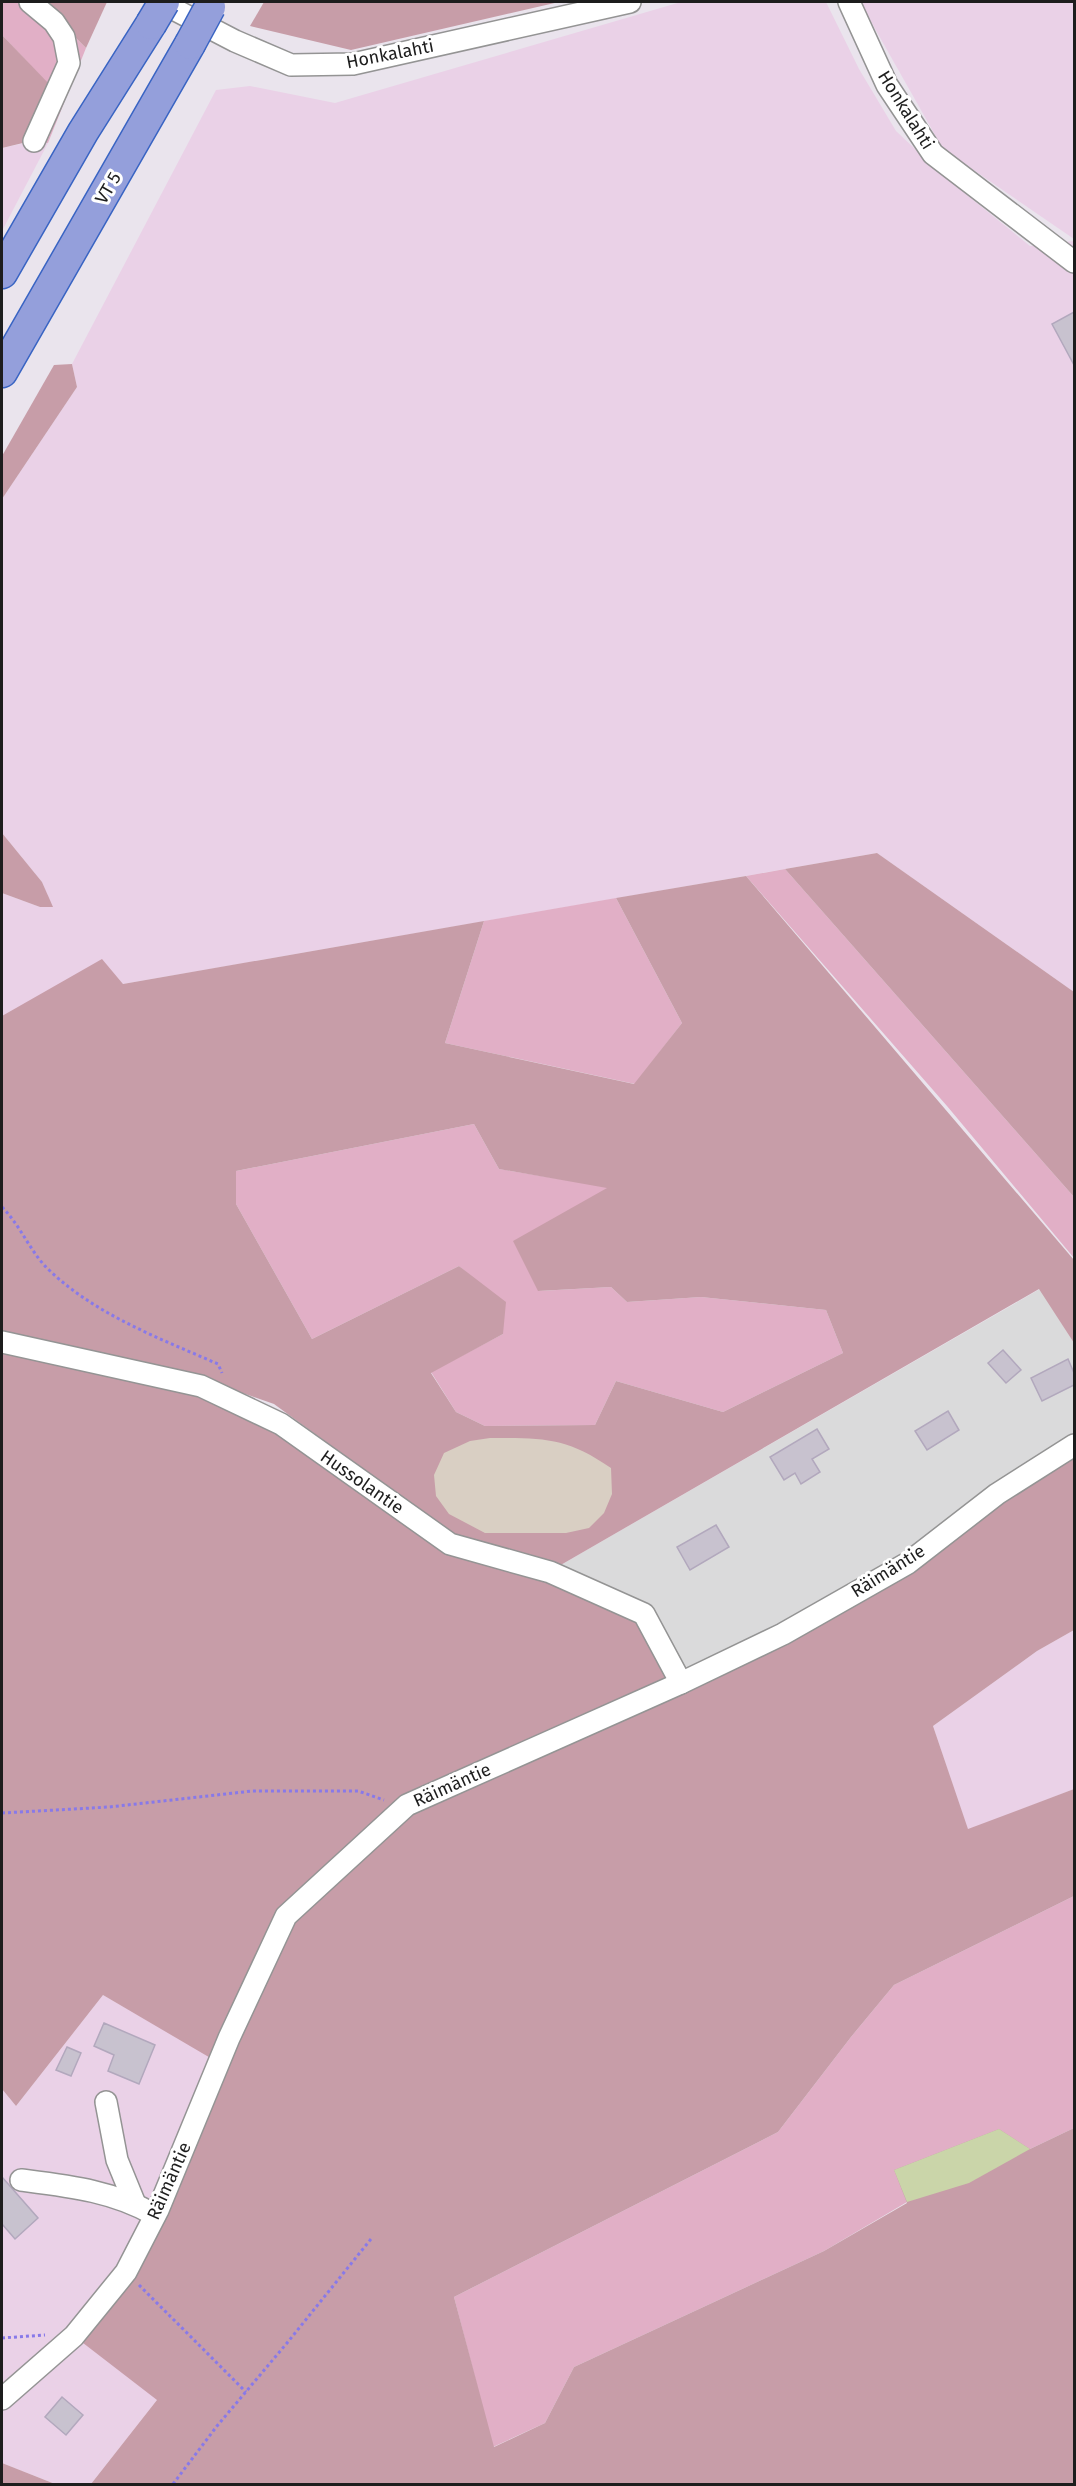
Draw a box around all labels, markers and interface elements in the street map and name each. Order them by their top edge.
street label: Honkalahti [344,35,436,73]
street label: Honkalahti [873,66,939,154]
street label: VT 5 [90,168,126,208]
street label: Hussolantie [316,1445,408,1519]
street label: Räimäntie [847,1540,929,1602]
street label: Räimäntie [410,1758,494,1812]
street label: Räimäntie [142,2139,196,2223]

